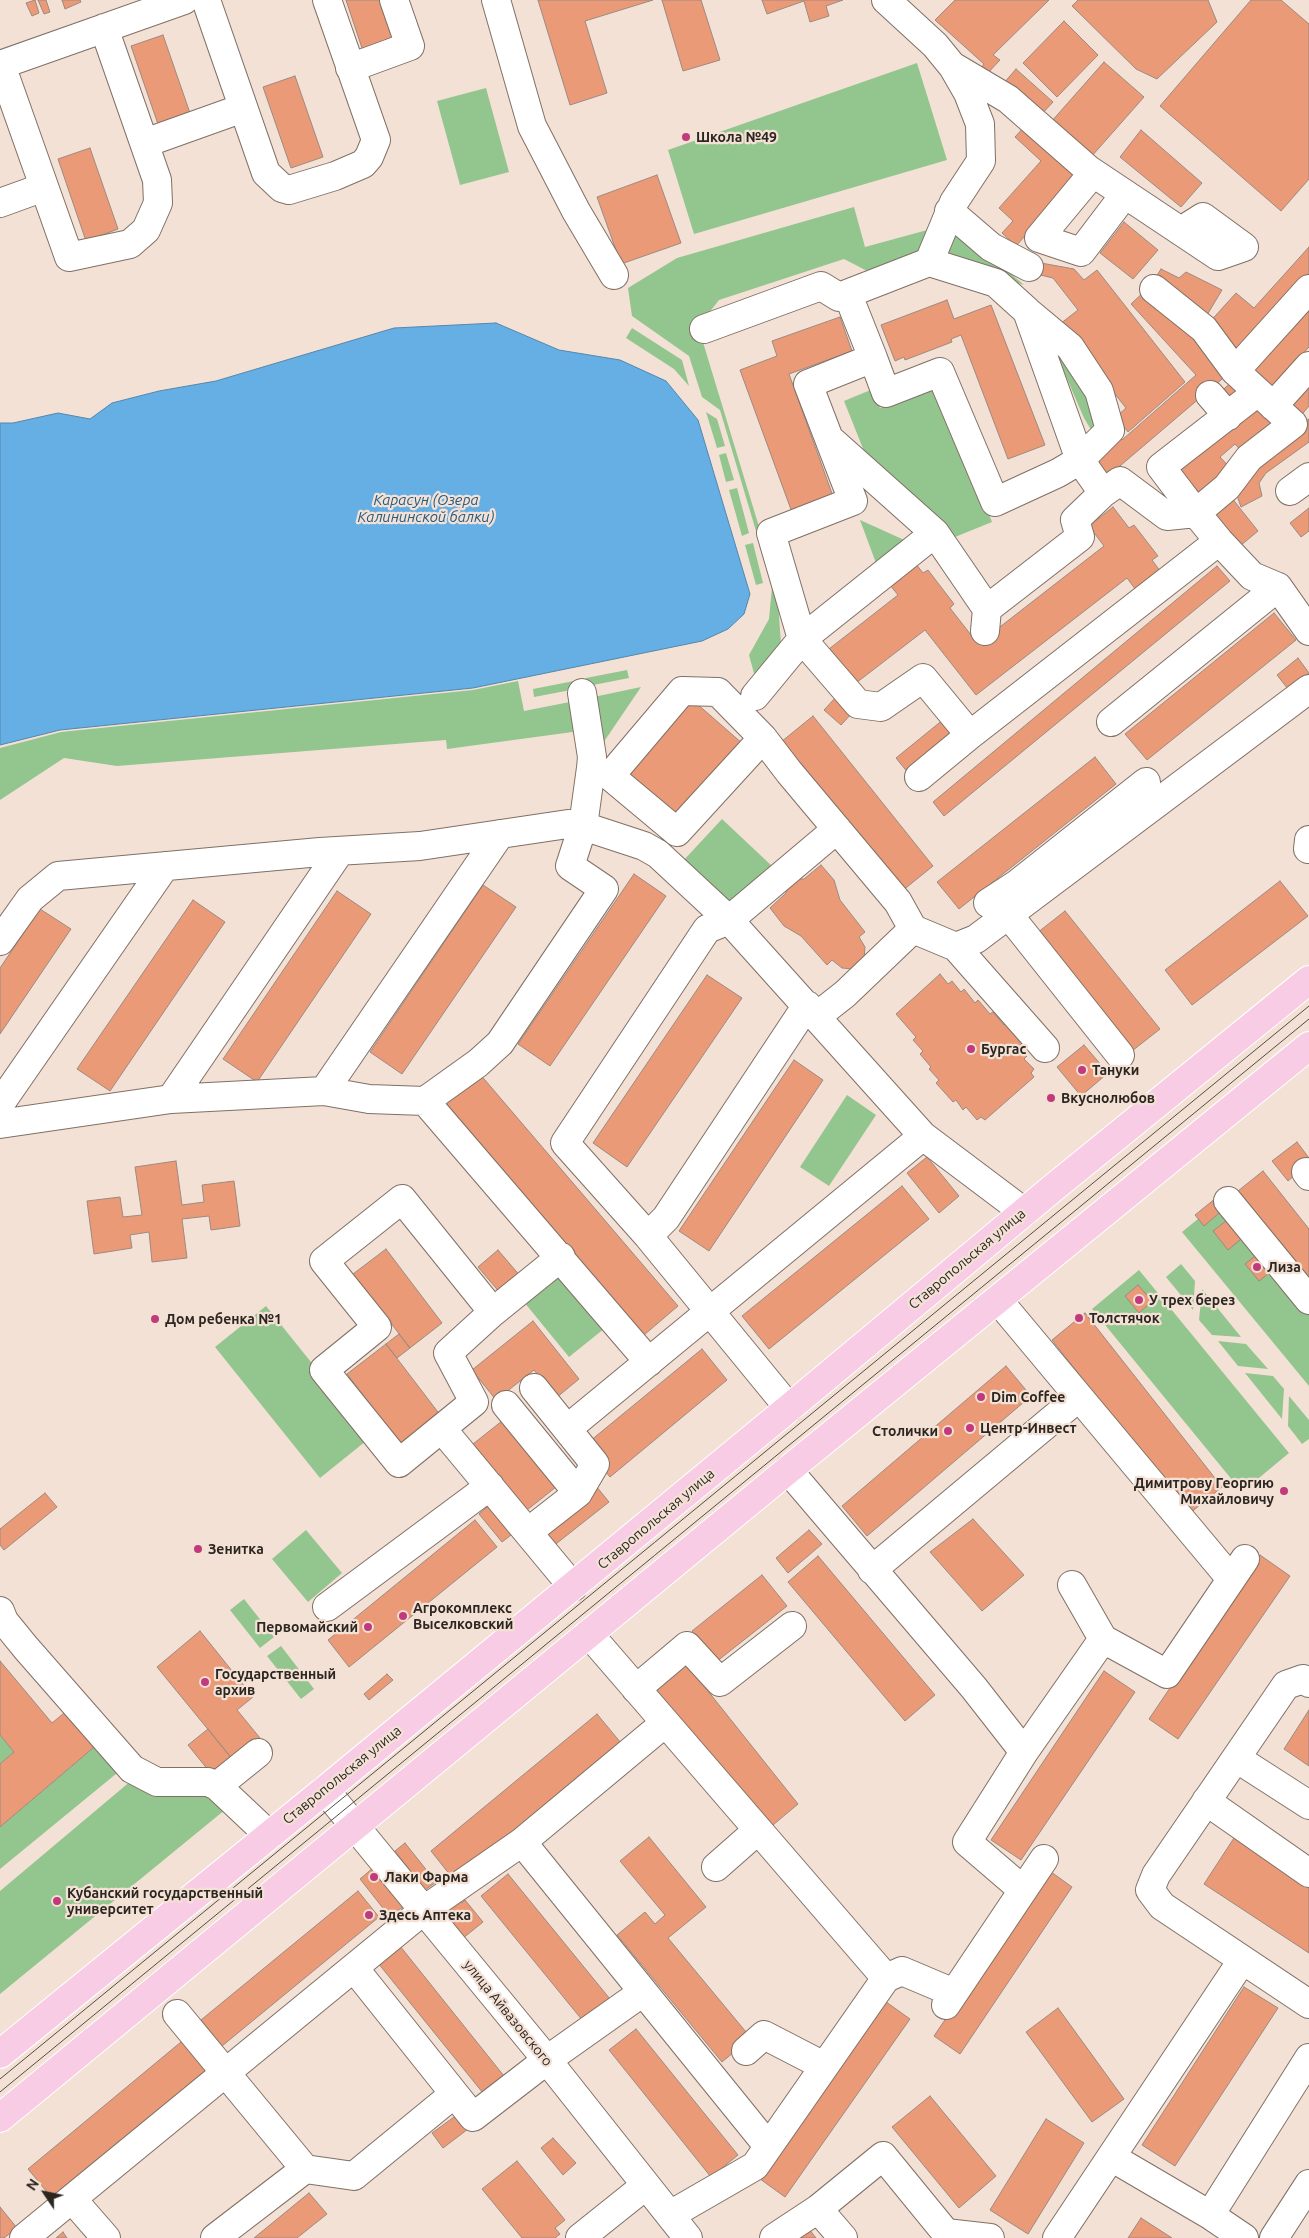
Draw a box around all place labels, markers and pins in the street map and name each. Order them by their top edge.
place label: Школа №49 [696,129,777,145]
marker: Школа №49 [680,131,692,143]
place label: Бургас [981,1041,1026,1057]
marker: Бургас [965,1043,977,1055]
place label: Тануки [1092,1062,1139,1078]
marker: Тануки [1076,1064,1088,1076]
place label: Вкуснолюбов [1061,1090,1155,1106]
marker: Вкуснолюбов [1045,1092,1057,1104]
place label: Лиза [1267,1259,1301,1275]
marker: Лиза [1251,1261,1263,1273]
place label: У трех берез [1149,1292,1235,1308]
marker: У трех берез [1133,1294,1145,1306]
place label: Толстячок [1089,1310,1160,1326]
place label: Дом ребенка №1 [165,1311,282,1327]
marker: Толстячок [1073,1312,1085,1324]
marker: Дом ребенка №1 [149,1313,161,1325]
place label: Dim Coffee [991,1389,1065,1405]
marker: Dim Coffee [975,1391,987,1403]
place label: Центр-Инвест [980,1420,1076,1436]
marker: Центр-Инвест [964,1422,976,1434]
place label: Столички [872,1423,938,1439]
marker: Столички [942,1425,954,1437]
place label: Димитрову Георгию Михайловичу [1134,1475,1274,1508]
marker: Димитрову Георгию Михайловичу [1278,1485,1290,1497]
place label: Зенитка [208,1541,264,1557]
marker: Зенитка [192,1543,204,1555]
place label: Агрокомплекс Выселковский [413,1600,513,1632]
marker: Агрокомплекс Выселковский [397,1610,409,1622]
place label: Первомайский [256,1619,358,1635]
marker: Первомайский [362,1621,374,1633]
place label: Государственный архив [215,1666,336,1698]
marker: Государственный архив [199,1676,211,1688]
place label: Лаки Фарма [384,1869,468,1885]
marker: Лаки Фарма [368,1871,380,1883]
place label: Кубанский государственный университет [67,1885,263,1918]
marker: Кубанский государственный университет [51,1895,63,1907]
place label: Здесь Аптека [379,1907,471,1923]
marker: Здесь Аптека [363,1909,375,1921]

